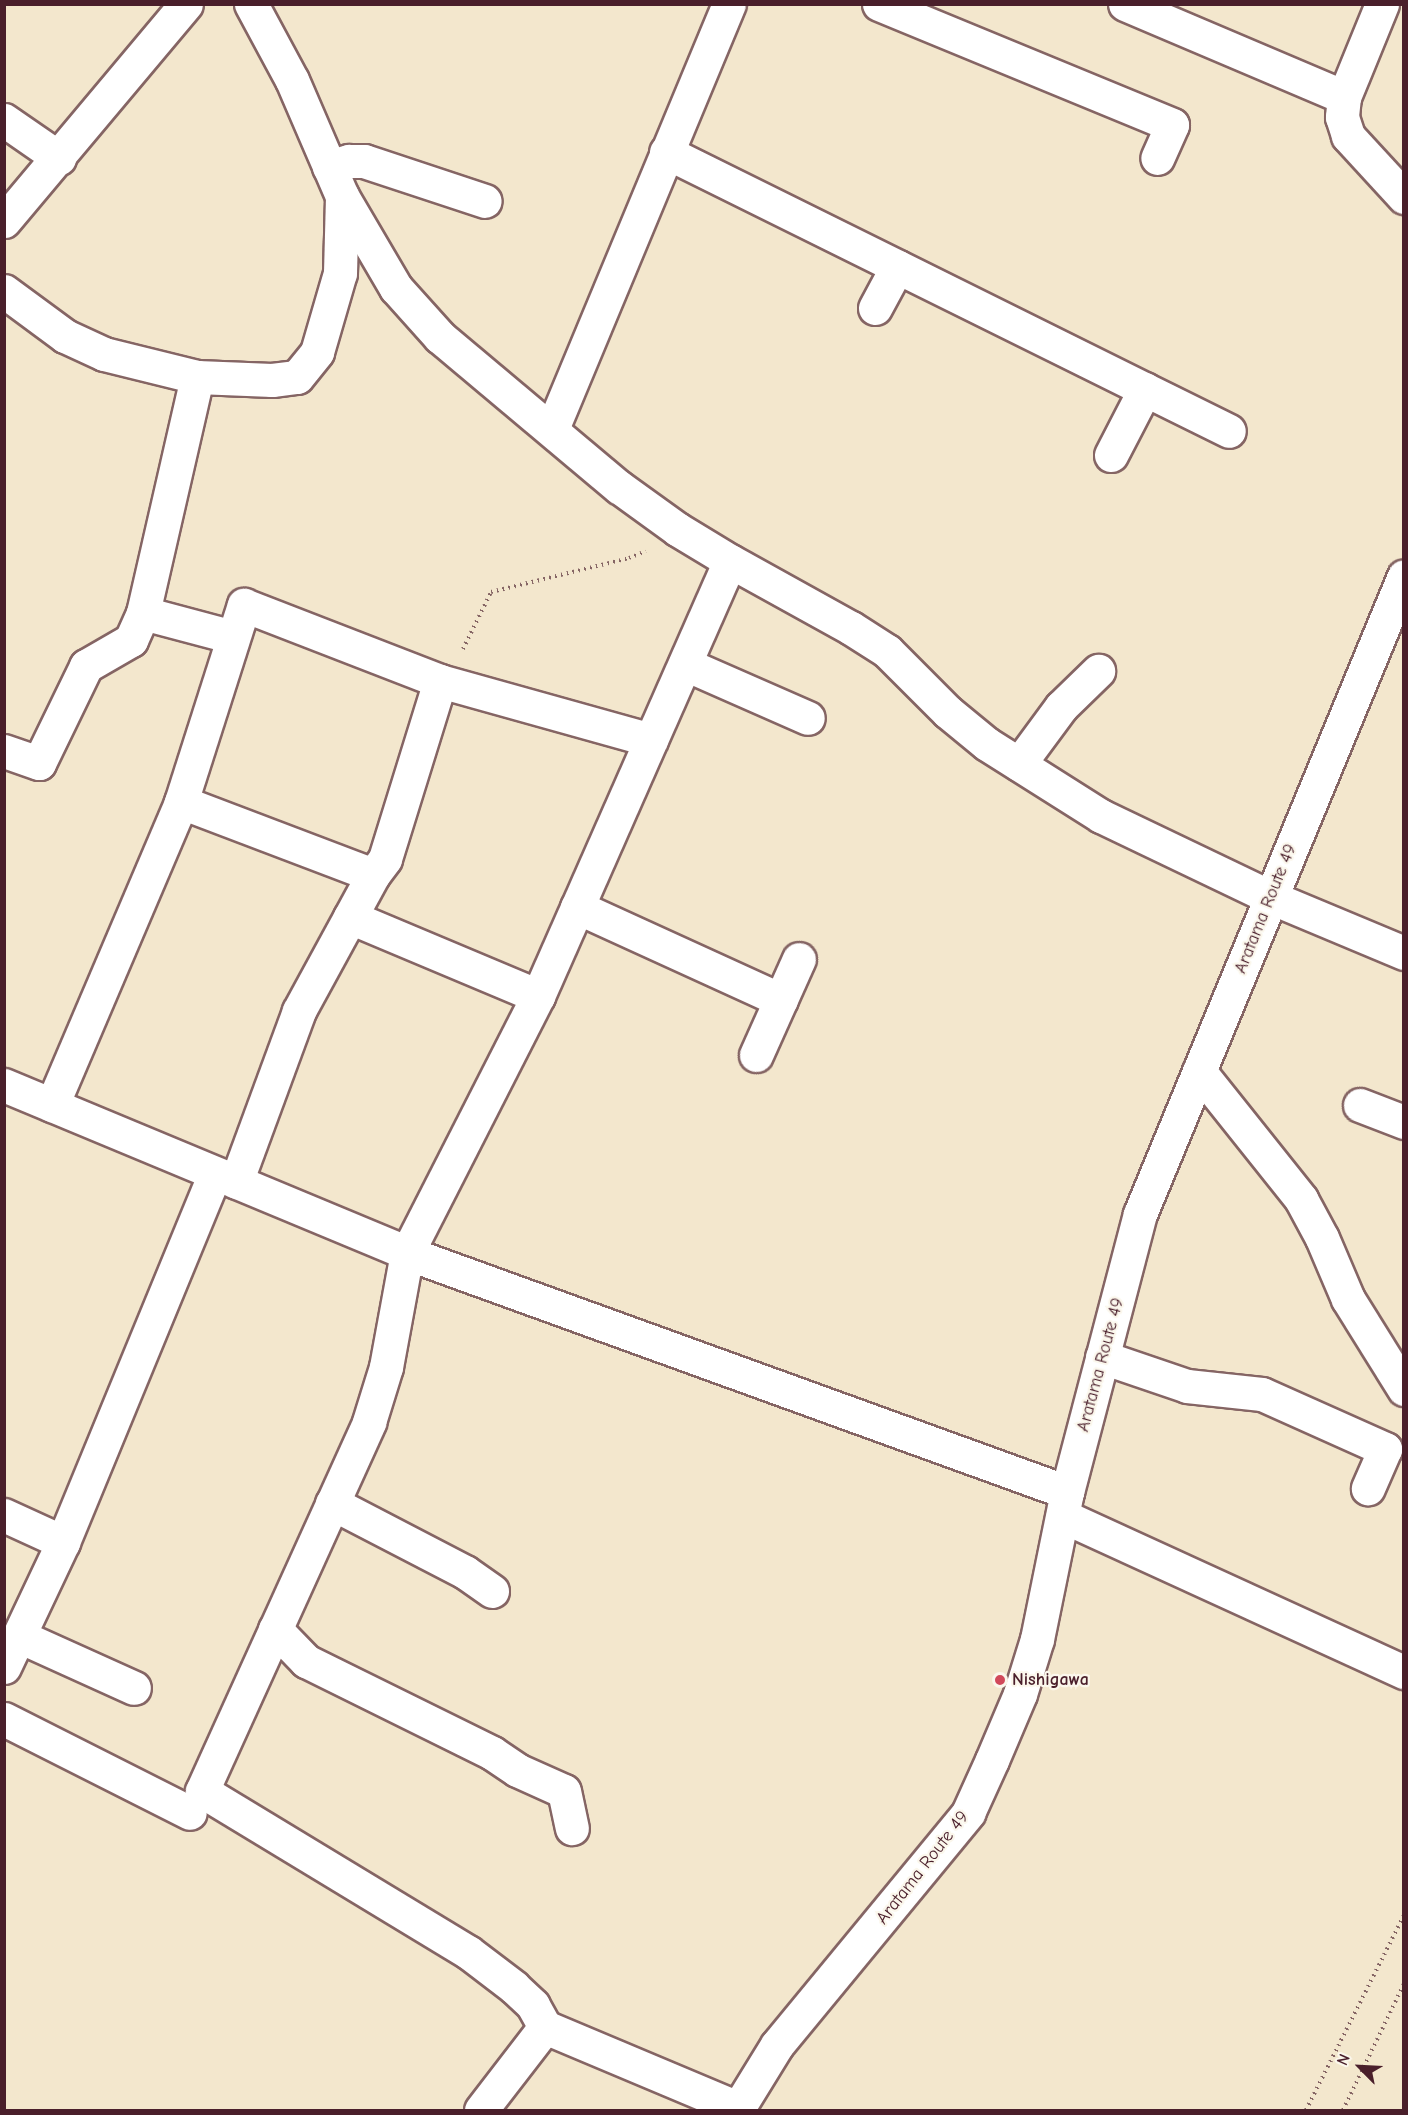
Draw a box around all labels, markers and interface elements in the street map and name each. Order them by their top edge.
street label: Aratama Route 49 [1230,841,1302,977]
street label: Aratama Route 49 [1073,1296,1129,1434]
place label: Nishigawa [1012,1669,1089,1691]
marker: Nishigawa [993,1673,1007,1687]
street label: Aratama Route 49 [872,1807,974,1929]
north arrow [1330,2037,1390,2097]
text: N [1333,2051,1354,2068]

